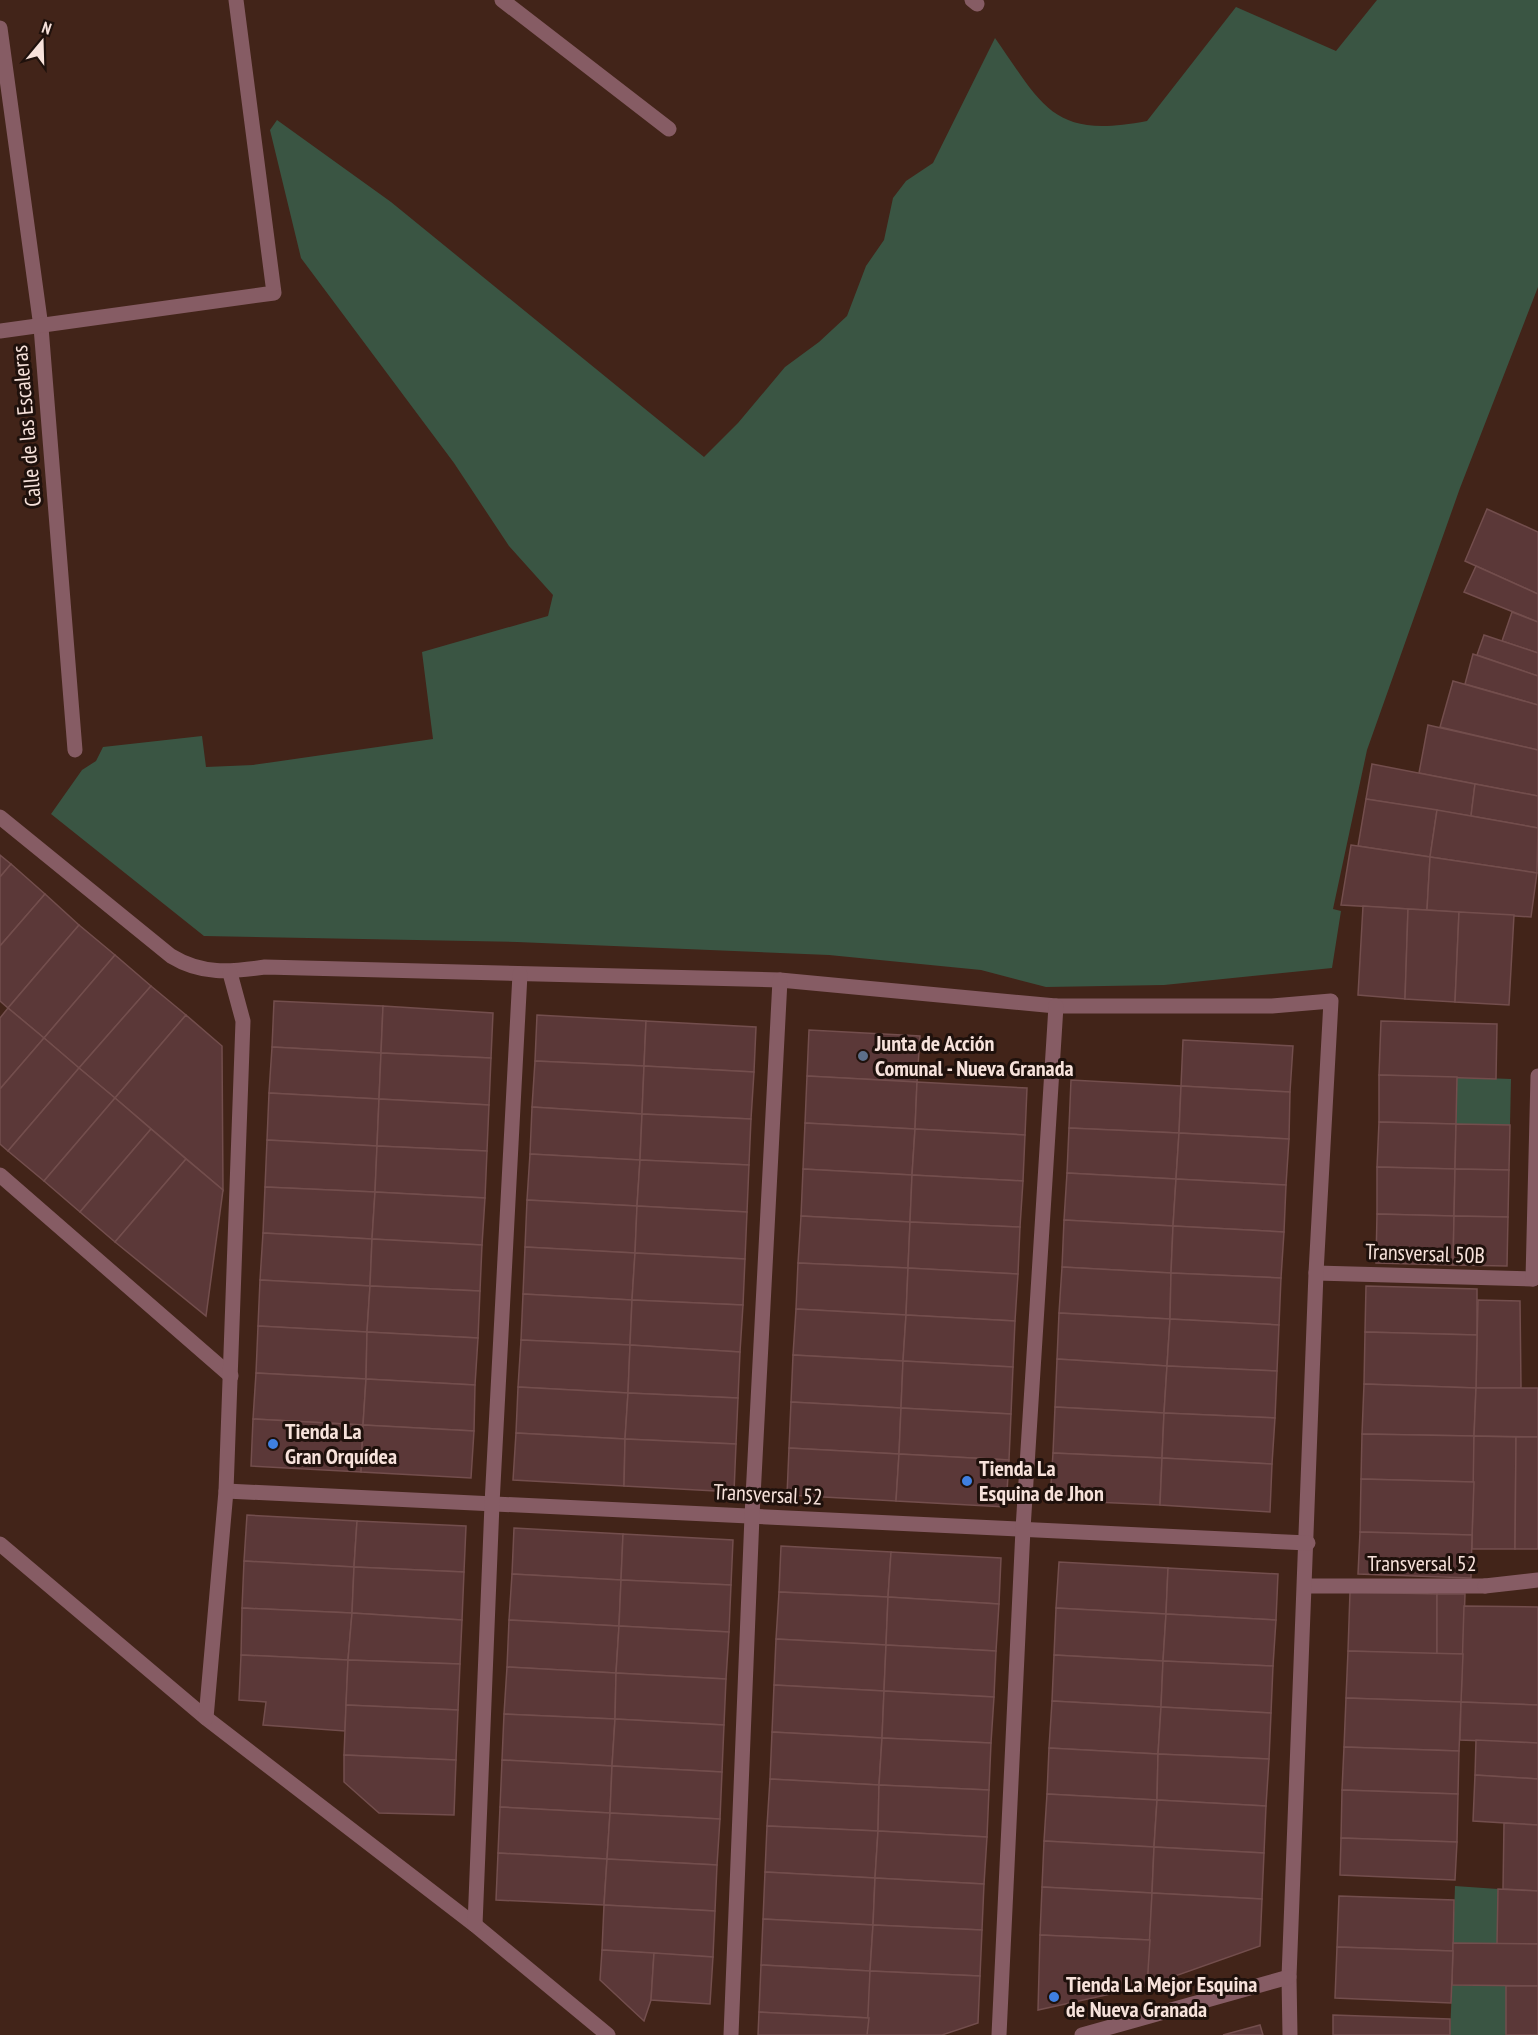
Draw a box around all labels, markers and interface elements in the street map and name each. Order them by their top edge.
north arrow [12,12,72,72]
text: N [40,17,54,39]
street label: Calle de las Escaleras [5,344,47,508]
place label: Junta de Acción Comunal - Nueva Granada [874,1029,1074,1082]
marker: Junta de Acción Comunal - Nueva Granada [856,1049,870,1063]
street label: Transversal 50B [1365,1237,1485,1269]
place label: Tienda La Gran Orquídea [285,1417,397,1470]
marker: Tienda La Gran Orquídea [266,1437,280,1451]
place label: Tienda La Esquina de Jhon [979,1454,1104,1507]
marker: Tienda La Esquina de Jhon [960,1474,974,1488]
street label: Transversal 52 [713,1477,823,1511]
street label: Transversal 52 [1367,1549,1477,1577]
place label: Tienda La Mejor Esquina de Nueva Granada [1066,1970,1257,2023]
marker: Tienda La Mejor Esquina de Nueva Granada [1047,1990,1061,2004]

